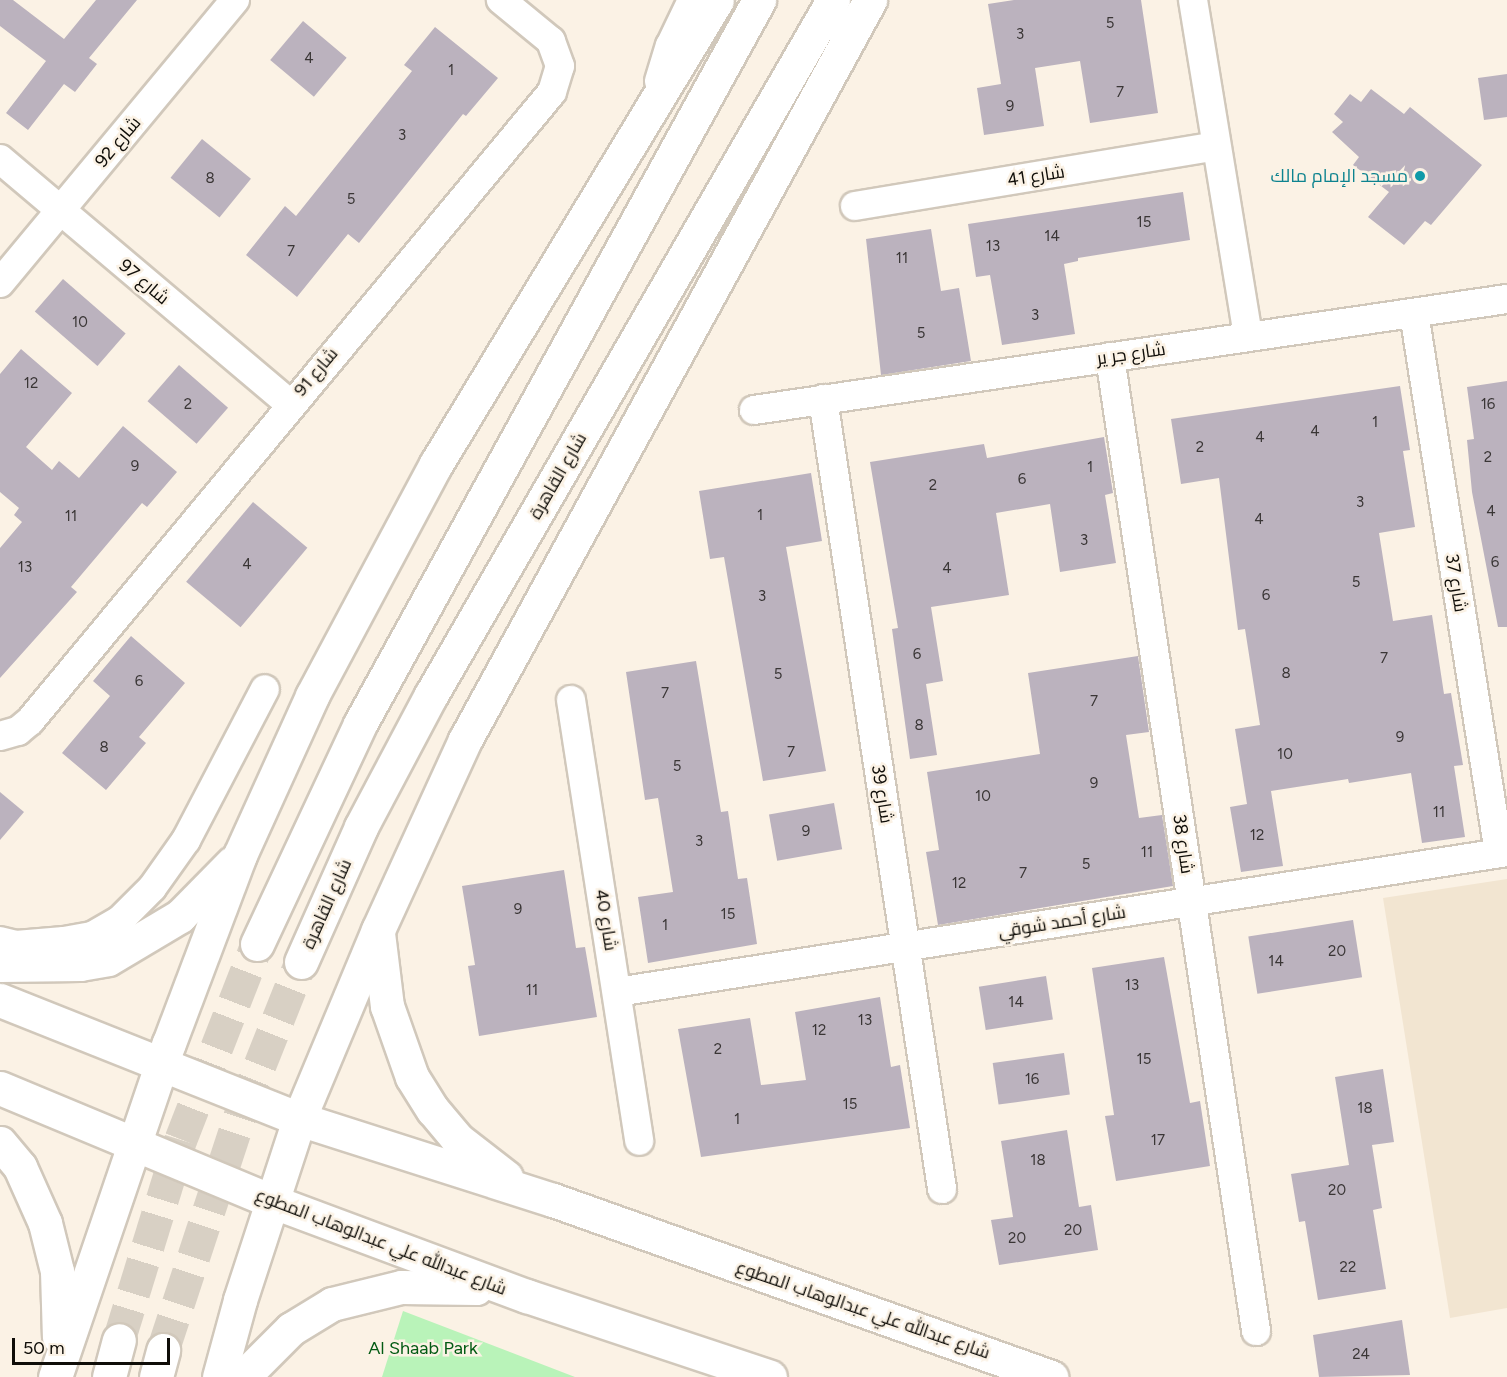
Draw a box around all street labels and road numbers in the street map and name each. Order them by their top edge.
street label: شارع 92 [91,112,145,172]
street label: شارع 41 [1006,161,1066,191]
street label: شارع 97 [114,255,174,309]
street label: شارع جر ير [1095,338,1167,370]
street label: شارع 91 [289,343,343,401]
street label: شارع القاهرة [525,429,591,523]
street label: شارع 37 [1441,552,1471,614]
street label: شارع 39 [867,763,897,825]
street label: شارع 38 [1168,813,1198,875]
street label: شارع القاهرة [298,856,356,952]
street label: شارع 40 [590,888,622,952]
street label: شارع أحمد شوقي [997,901,1127,943]
street label: شارع عبدالله علي عبدالوهاب المطوع [252,1184,510,1300]
street label: شارع عبدالله علي عبدالوهاب المطوع [733,1256,993,1364]

